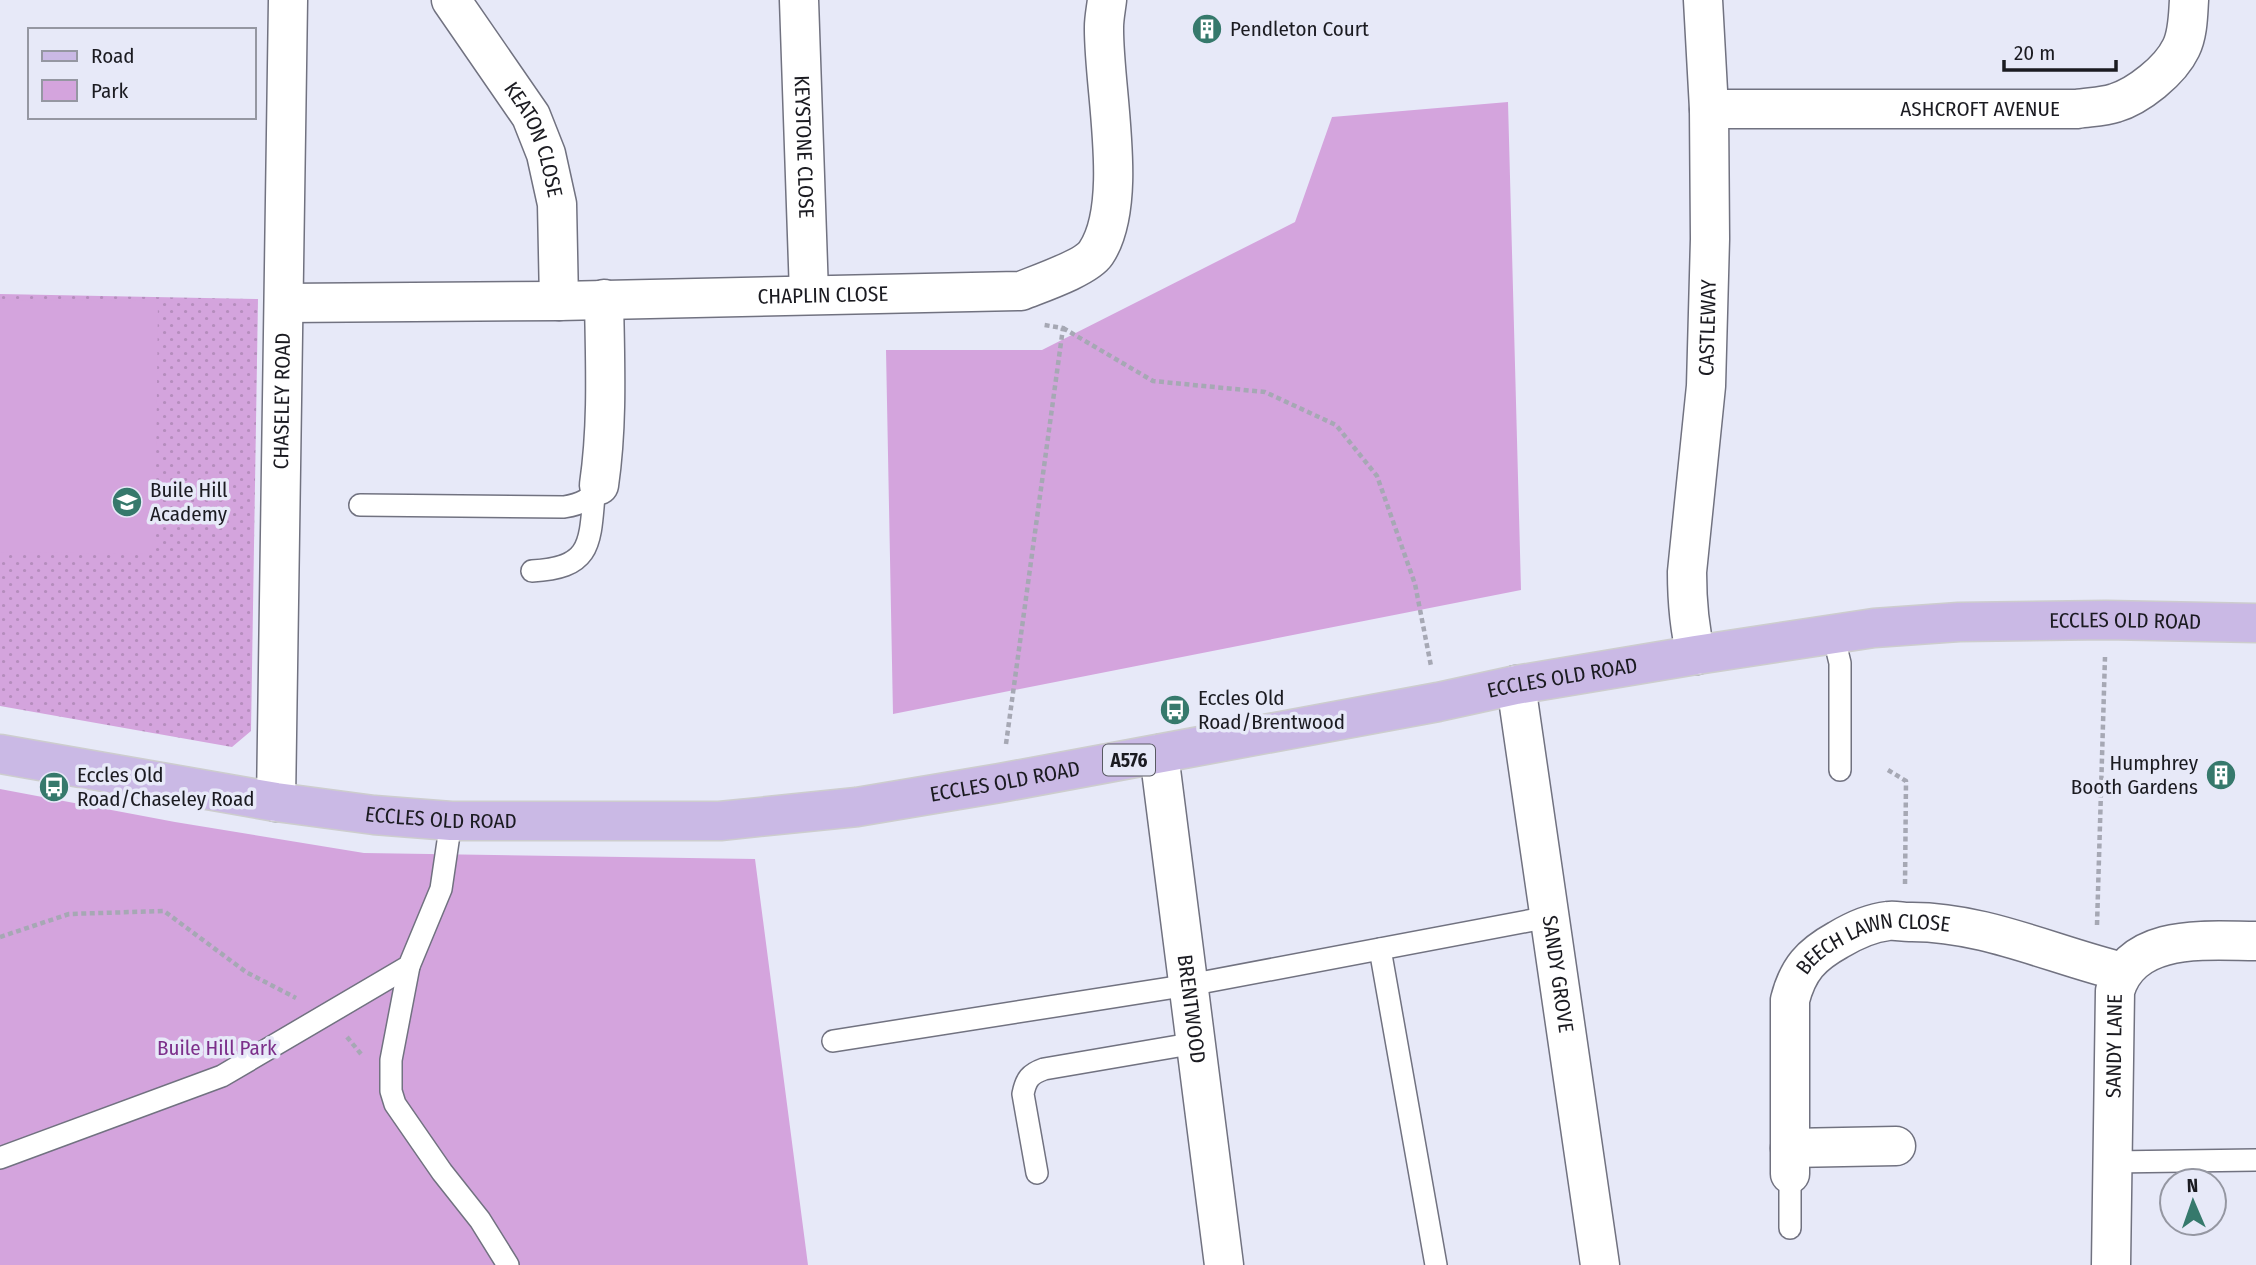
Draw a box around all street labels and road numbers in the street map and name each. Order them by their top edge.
street label: KEYSTONE CLOSE [789,75,819,219]
street label: KEATON CLOSE [498,77,568,200]
street label: ASHCROFT AVENUE [1900,96,2060,122]
street label: CASTLEWAY [1693,278,1722,376]
street label: CHAPLIN CLOSE [757,281,889,310]
street label: CHASELEY ROAD [268,333,296,470]
street label: ECCLES OLD ROAD [2049,607,2201,635]
street label: ECCLES OLD ROAD [1485,652,1639,704]
road number: A576 [1103,744,1155,776]
street label: ECCLES OLD ROAD [928,755,1082,808]
street label: ECCLES OLD ROAD [363,801,517,834]
street label: BEECH LAWN CLOSE [1790,907,1952,980]
street label: SANDY GROVE [1537,914,1579,1034]
street label: BRENTWOOD [1172,953,1211,1065]
street label: SANDY LANE [2100,994,2128,1098]

